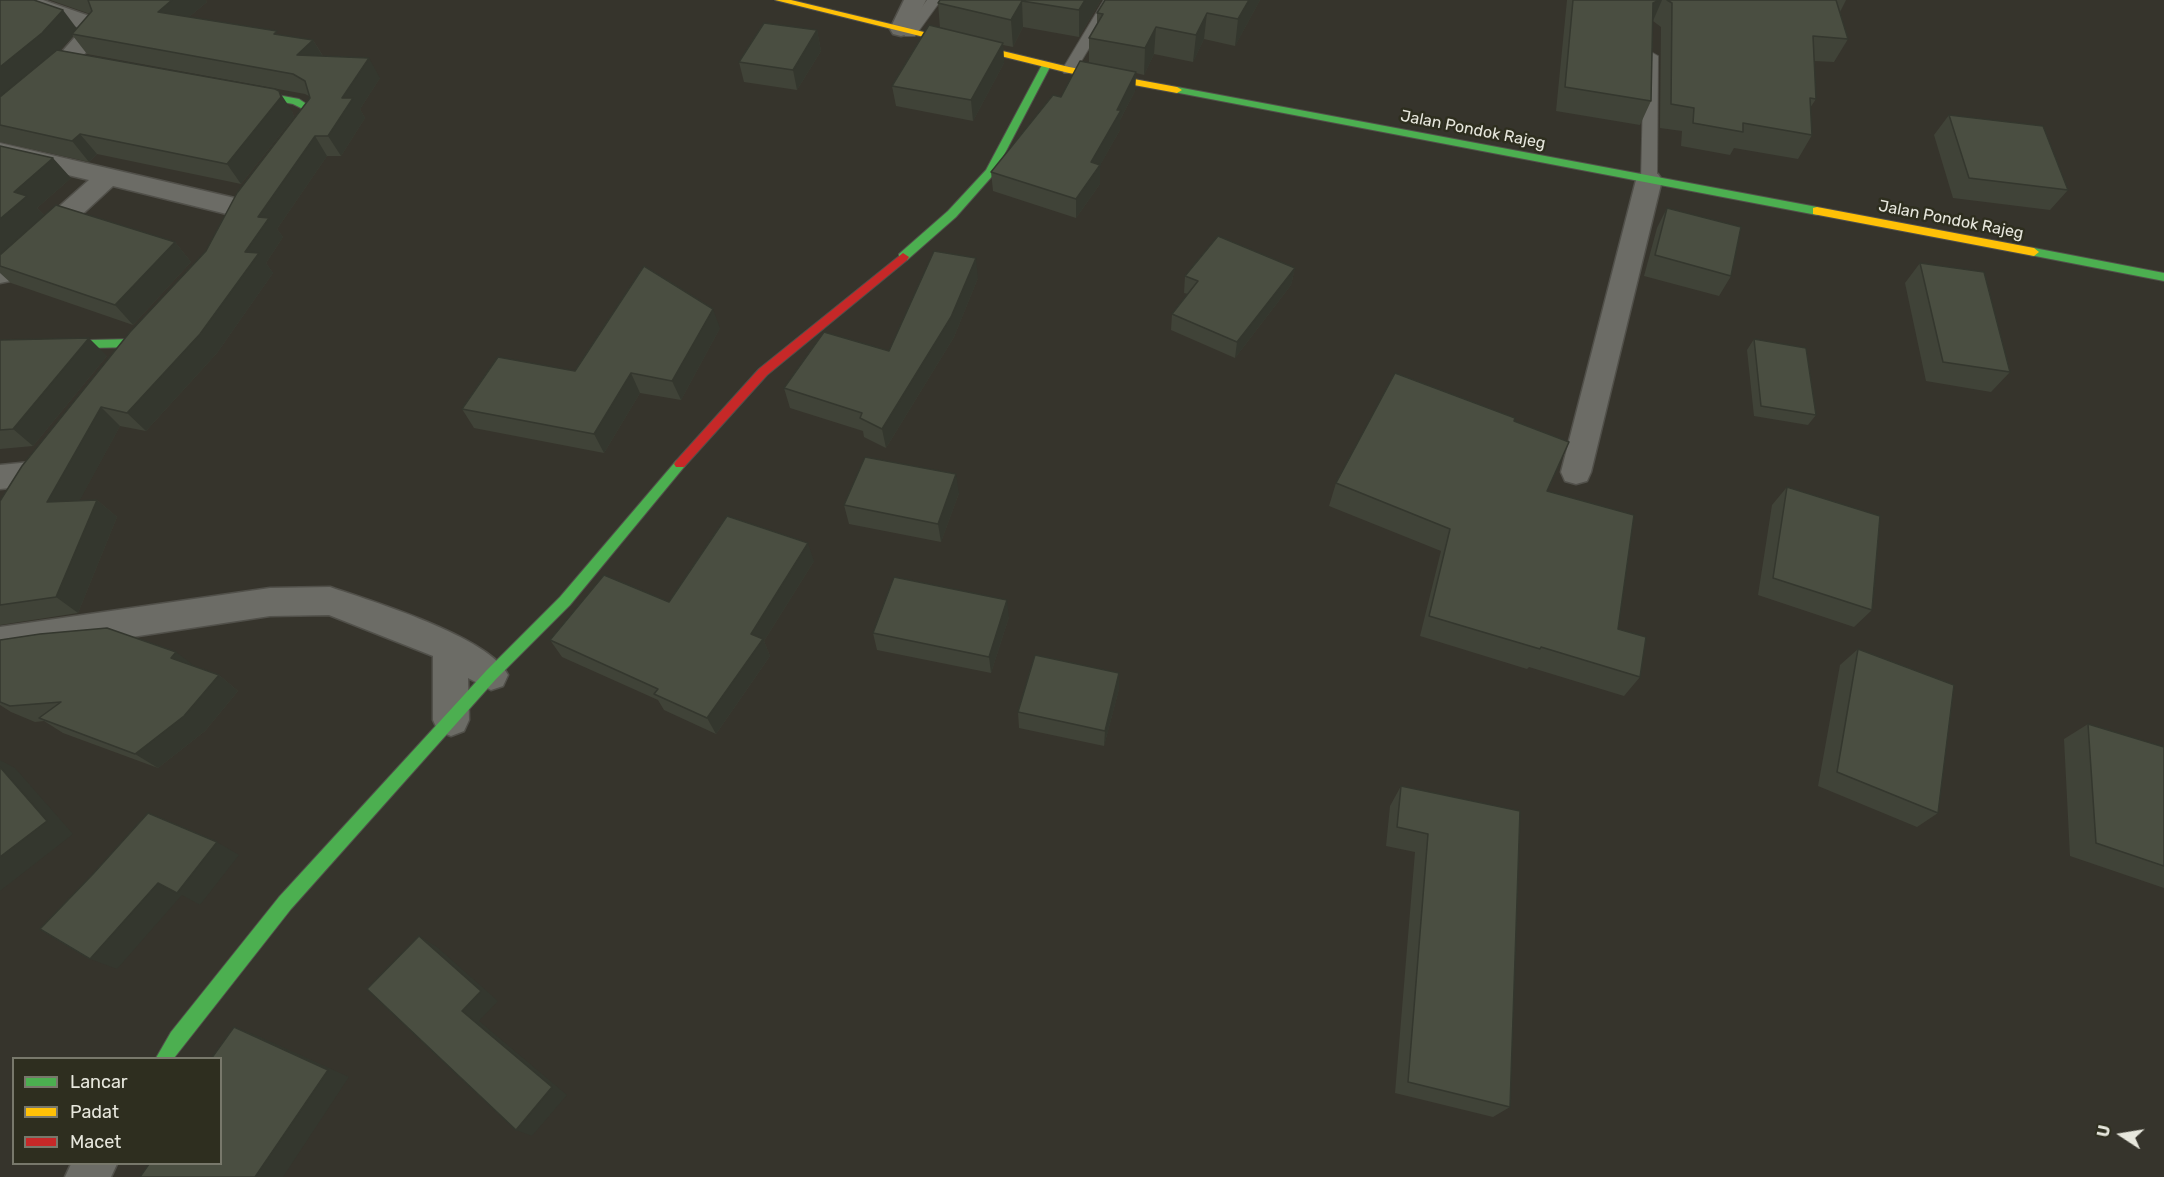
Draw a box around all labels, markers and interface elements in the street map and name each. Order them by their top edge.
street label: Jalan Pondok Rajeg [1399,107,1547,153]
street label: Jalan Pondok Rajeg [1877,197,2025,243]
legend [12,1057,222,1165]
text: Lancar [70,1071,128,1093]
text: Padat [70,1101,119,1123]
north arrow [2092,1105,2152,1165]
text: U [2093,1124,2114,1139]
text: Macet [70,1131,121,1153]

